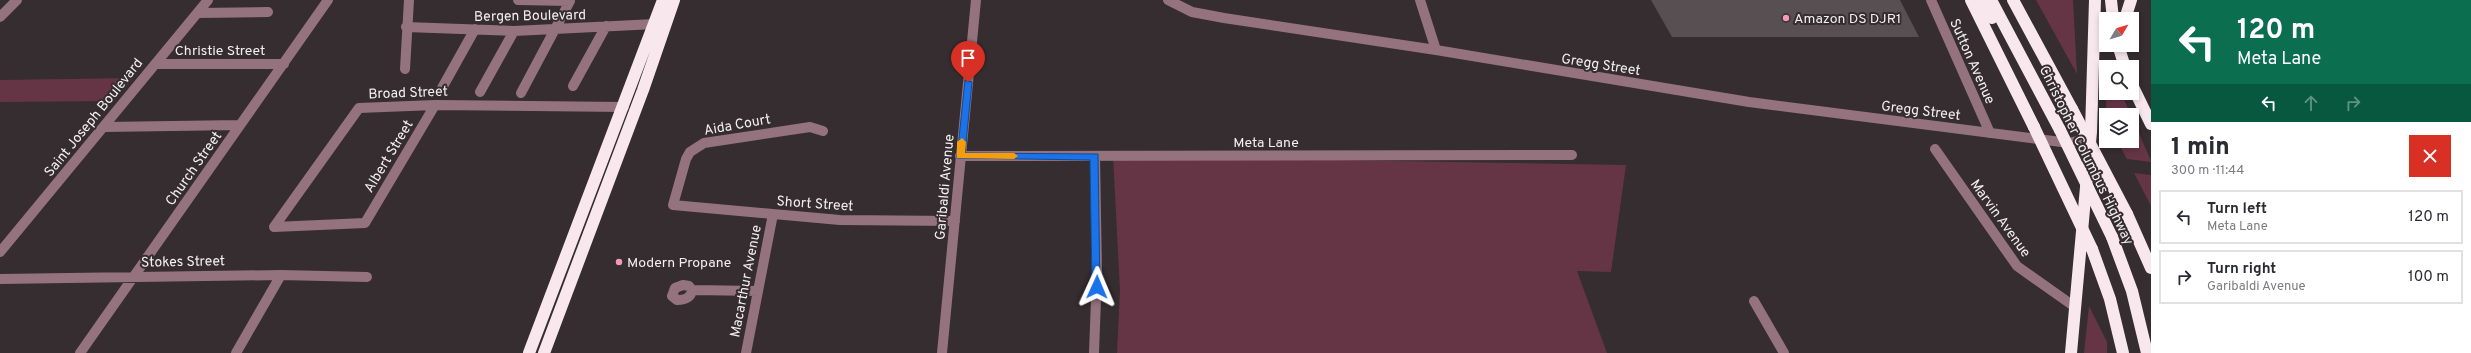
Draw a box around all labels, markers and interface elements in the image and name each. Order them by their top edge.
street label: Bergen Boulevard [474,7,586,26]
place label: Amazon DS DJR1 [1794,11,1901,28]
north arrow [2099,12,2139,52]
map controls [2099,12,2139,148]
marker: Amazon DS DJR1 [1781,13,1791,23]
text: 120 m [2237,13,2315,49]
street label: Sutton Avenue [1945,16,1998,107]
icon: left [2171,16,2223,68]
pin [951,41,985,82]
street label: Christie Street [175,43,265,60]
icon: arrive [957,47,979,69]
text: Meta Lane [2237,48,2321,71]
street label: Gregg Street [1560,51,1642,80]
street label: Saint Joseph Boulevard [41,55,147,181]
button: search [2099,60,2139,100]
street label: Christopher Columbus Highway [2035,63,2137,248]
street label: Broad Street [368,84,448,103]
icon: left [2258,92,2280,114]
icon: ahead [2300,92,2322,114]
icon: right [2342,92,2364,114]
street label: Gregg Street [1880,98,1962,125]
button: layers [2099,108,2139,148]
street label: Aida Court [703,111,772,140]
street label: Albert Street [361,117,418,196]
street label: Church Street [162,128,226,209]
text: 1 min [2171,133,2230,163]
street label: Garibaldi Avenue [932,134,959,241]
street label: Meta Lane [1233,135,1299,152]
button: close [2409,135,2451,177]
text: 300 m · 11:44 [2171,163,2244,179]
street label: Marvin Avenue [1966,177,2034,261]
street label: Short Street [776,193,854,216]
text: Turn left [2207,200,2267,219]
icon: left [2173,206,2195,228]
text: 120 m [2408,208,2449,227]
text: Meta Lane [2207,219,2268,235]
street label: Macarthur Avenue [727,224,766,339]
street label: Stokes Street [141,253,225,272]
place label: Modern Propane [627,255,731,272]
marker: Modern Propane [614,257,624,267]
text: Turn right [2207,260,2276,279]
position arrow [1076,266,1118,308]
icon: right [2173,266,2195,288]
text: 100 m [2408,268,2449,287]
text: Garibaldi Avenue [2207,279,2306,295]

